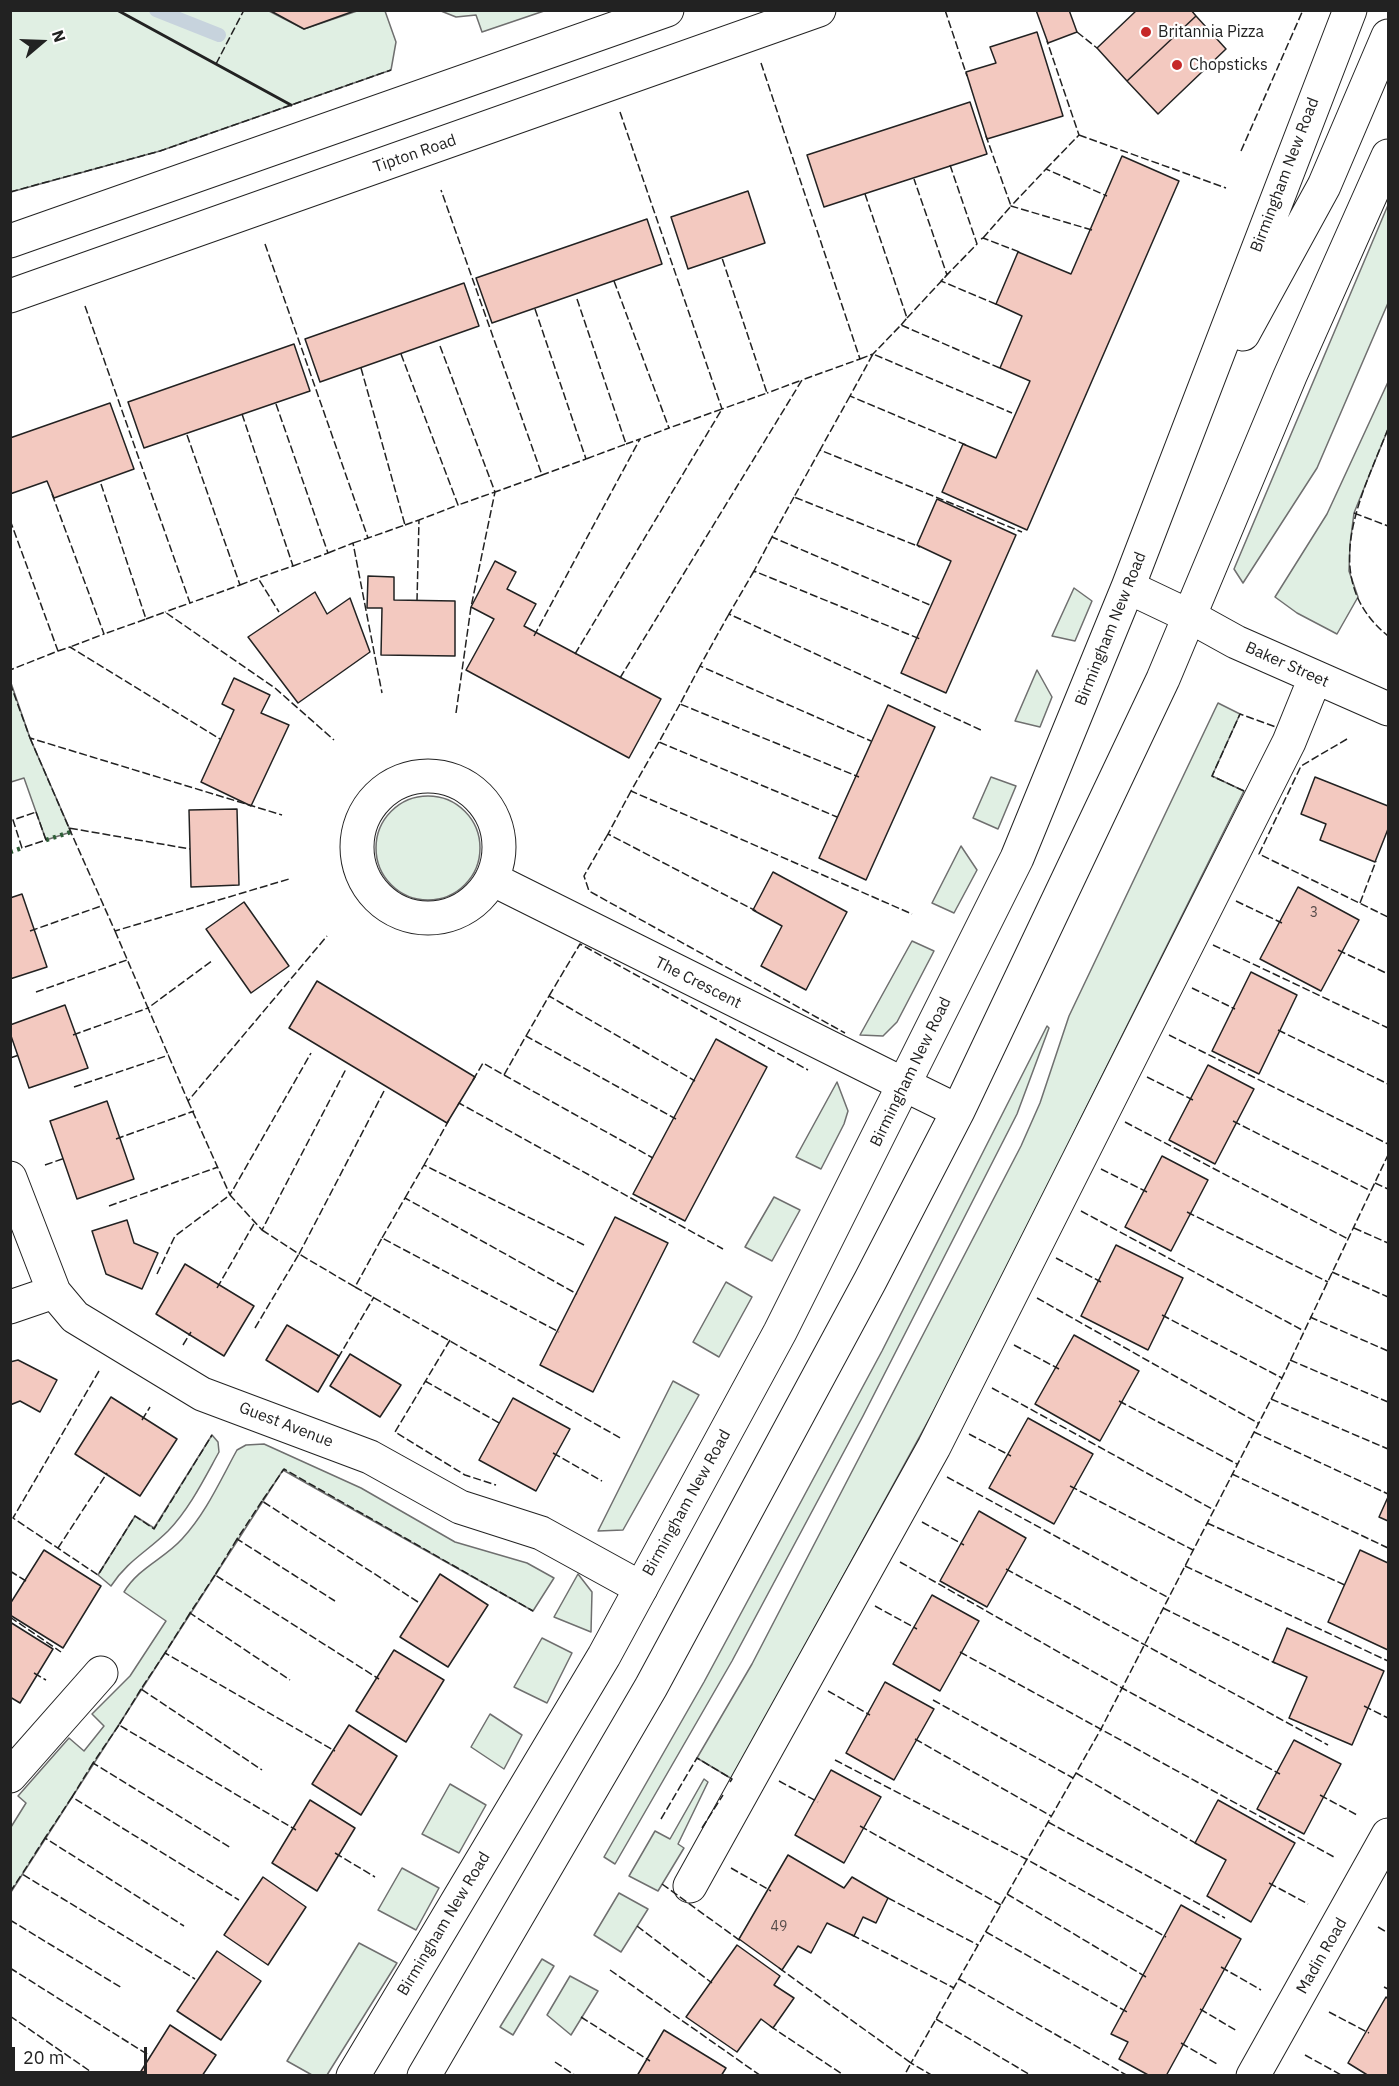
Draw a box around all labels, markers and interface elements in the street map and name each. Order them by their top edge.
north arrow [12,12,72,72]
place label: Britannia Pizza [1158,22,1264,42]
marker: Britannia Pizza [1139,25,1153,39]
text: N [48,27,70,45]
place label: Chopsticks [1189,55,1268,75]
marker: Chopsticks [1170,58,1184,72]
street label: Birmingham New Road [1247,95,1323,255]
street label: Tipton Road [371,131,459,177]
street label: Birmingham New Road [1071,549,1151,709]
street label: Baker Street [1242,638,1332,692]
house number: 3 [1310,905,1318,921]
street label: The Crescent [652,953,744,1013]
street label: Birmingham New Road [866,994,956,1150]
street label: Guest Avenue [236,1398,336,1452]
street label: Birmingham New Road [639,1427,735,1579]
street label: Birmingham New Road [394,1849,494,1999]
street label: Madin Road [1293,1915,1351,1997]
house number: 49 [771,1919,787,1935]
scale bar [15,2035,150,2073]
text: 20 m [23,2046,65,2069]

